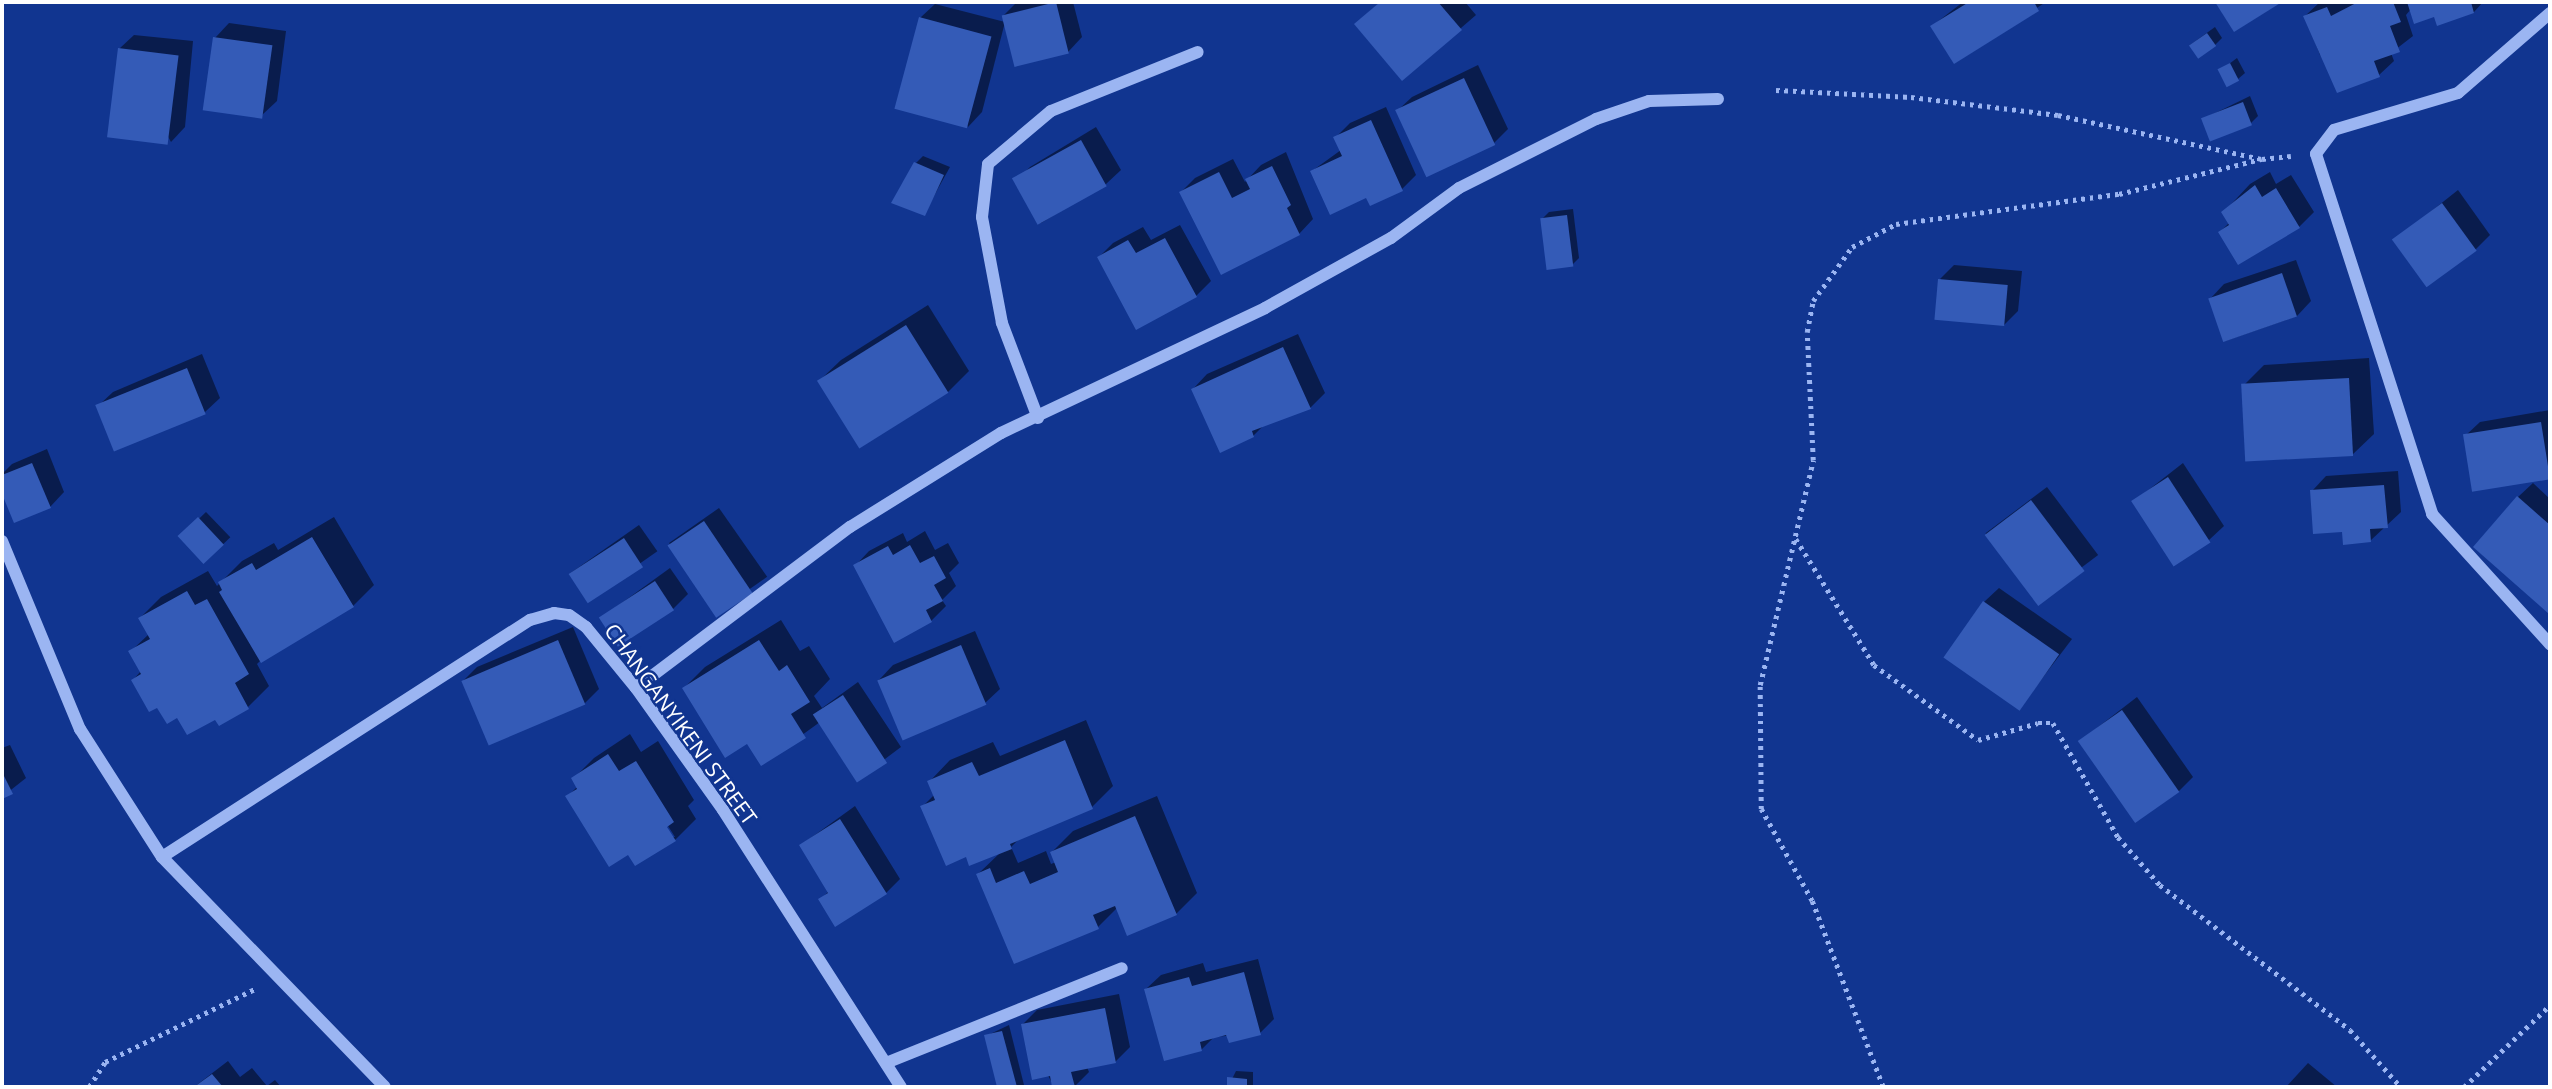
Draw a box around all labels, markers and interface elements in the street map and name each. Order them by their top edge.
street label: CHANGANYIKENI STREET [600,619,762,829]

